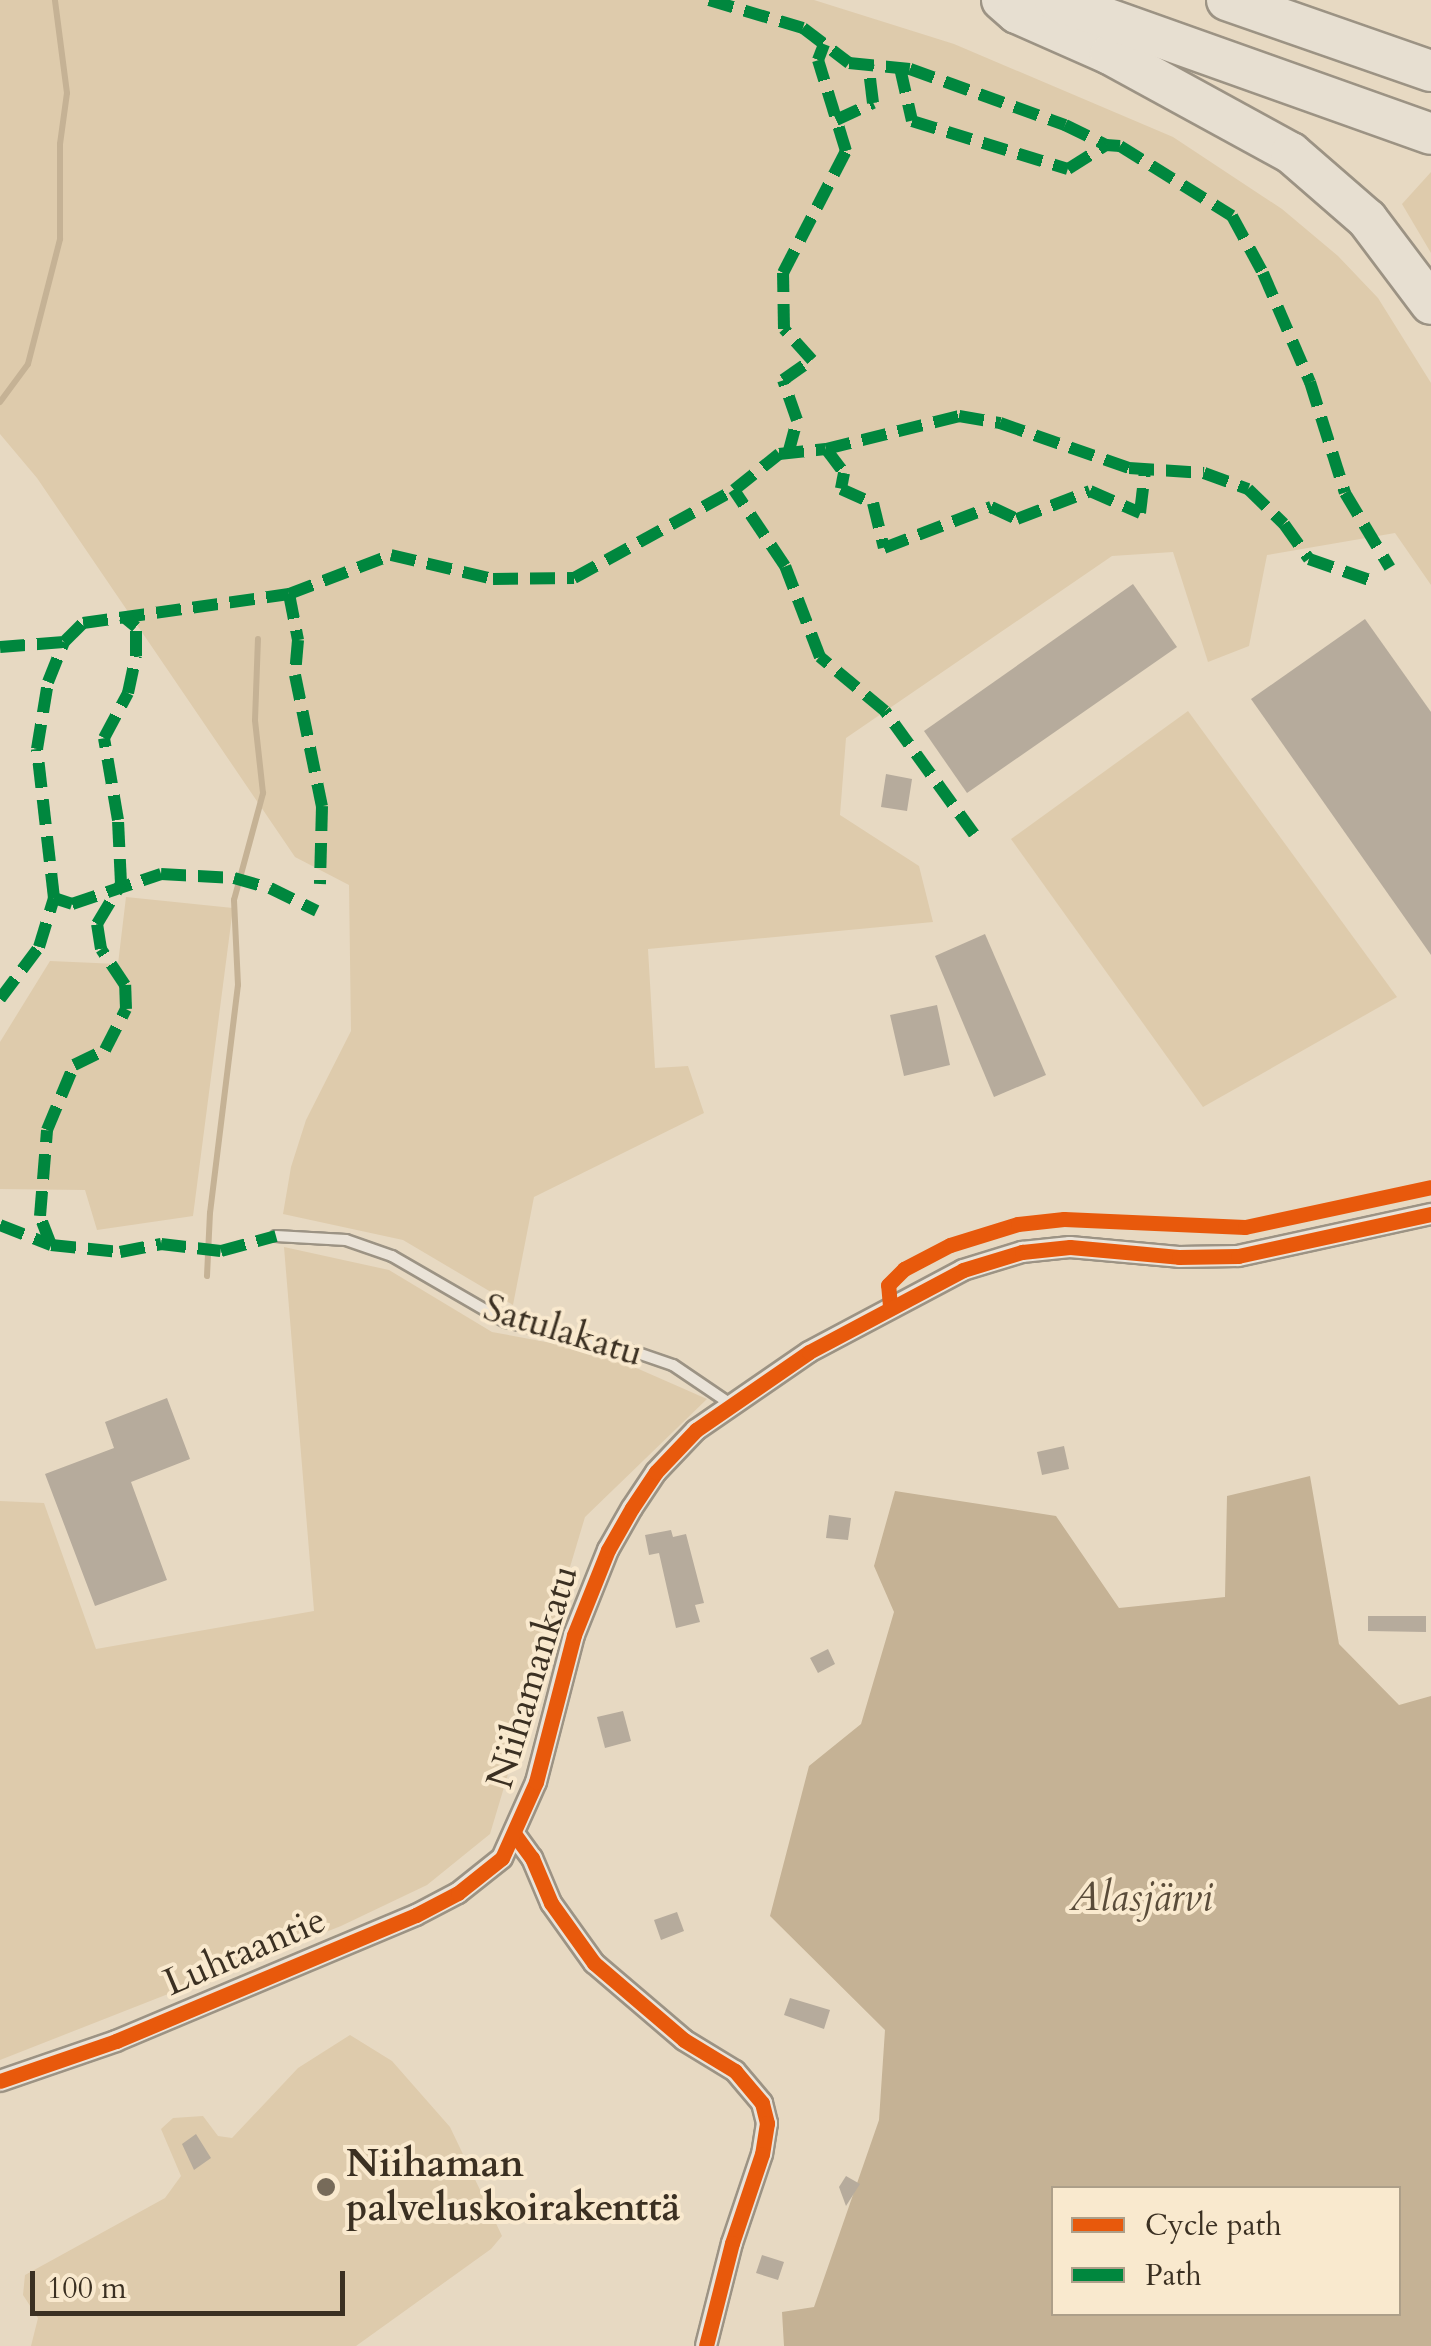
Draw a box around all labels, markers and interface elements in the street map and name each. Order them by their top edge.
street label: Satulakatu [478,1285,648,1377]
street label: Niihamankatu [477,1560,589,1794]
water label: Alasjärvi [1069,1874,1213,1922]
street label: Luhtaantie [157,1898,333,2006]
place label: Niihaman palveluskoirakenttä [346,2142,680,2232]
marker: Niihaman palveluskoirakenttä [315,2176,337,2198]
legend [1051,2186,1401,2316]
text: Cycle path [1145,2205,1282,2246]
scale bar [35,2251,350,2313]
text: Path [1145,2255,1202,2296]
text: 100 m [47,2268,127,2309]

